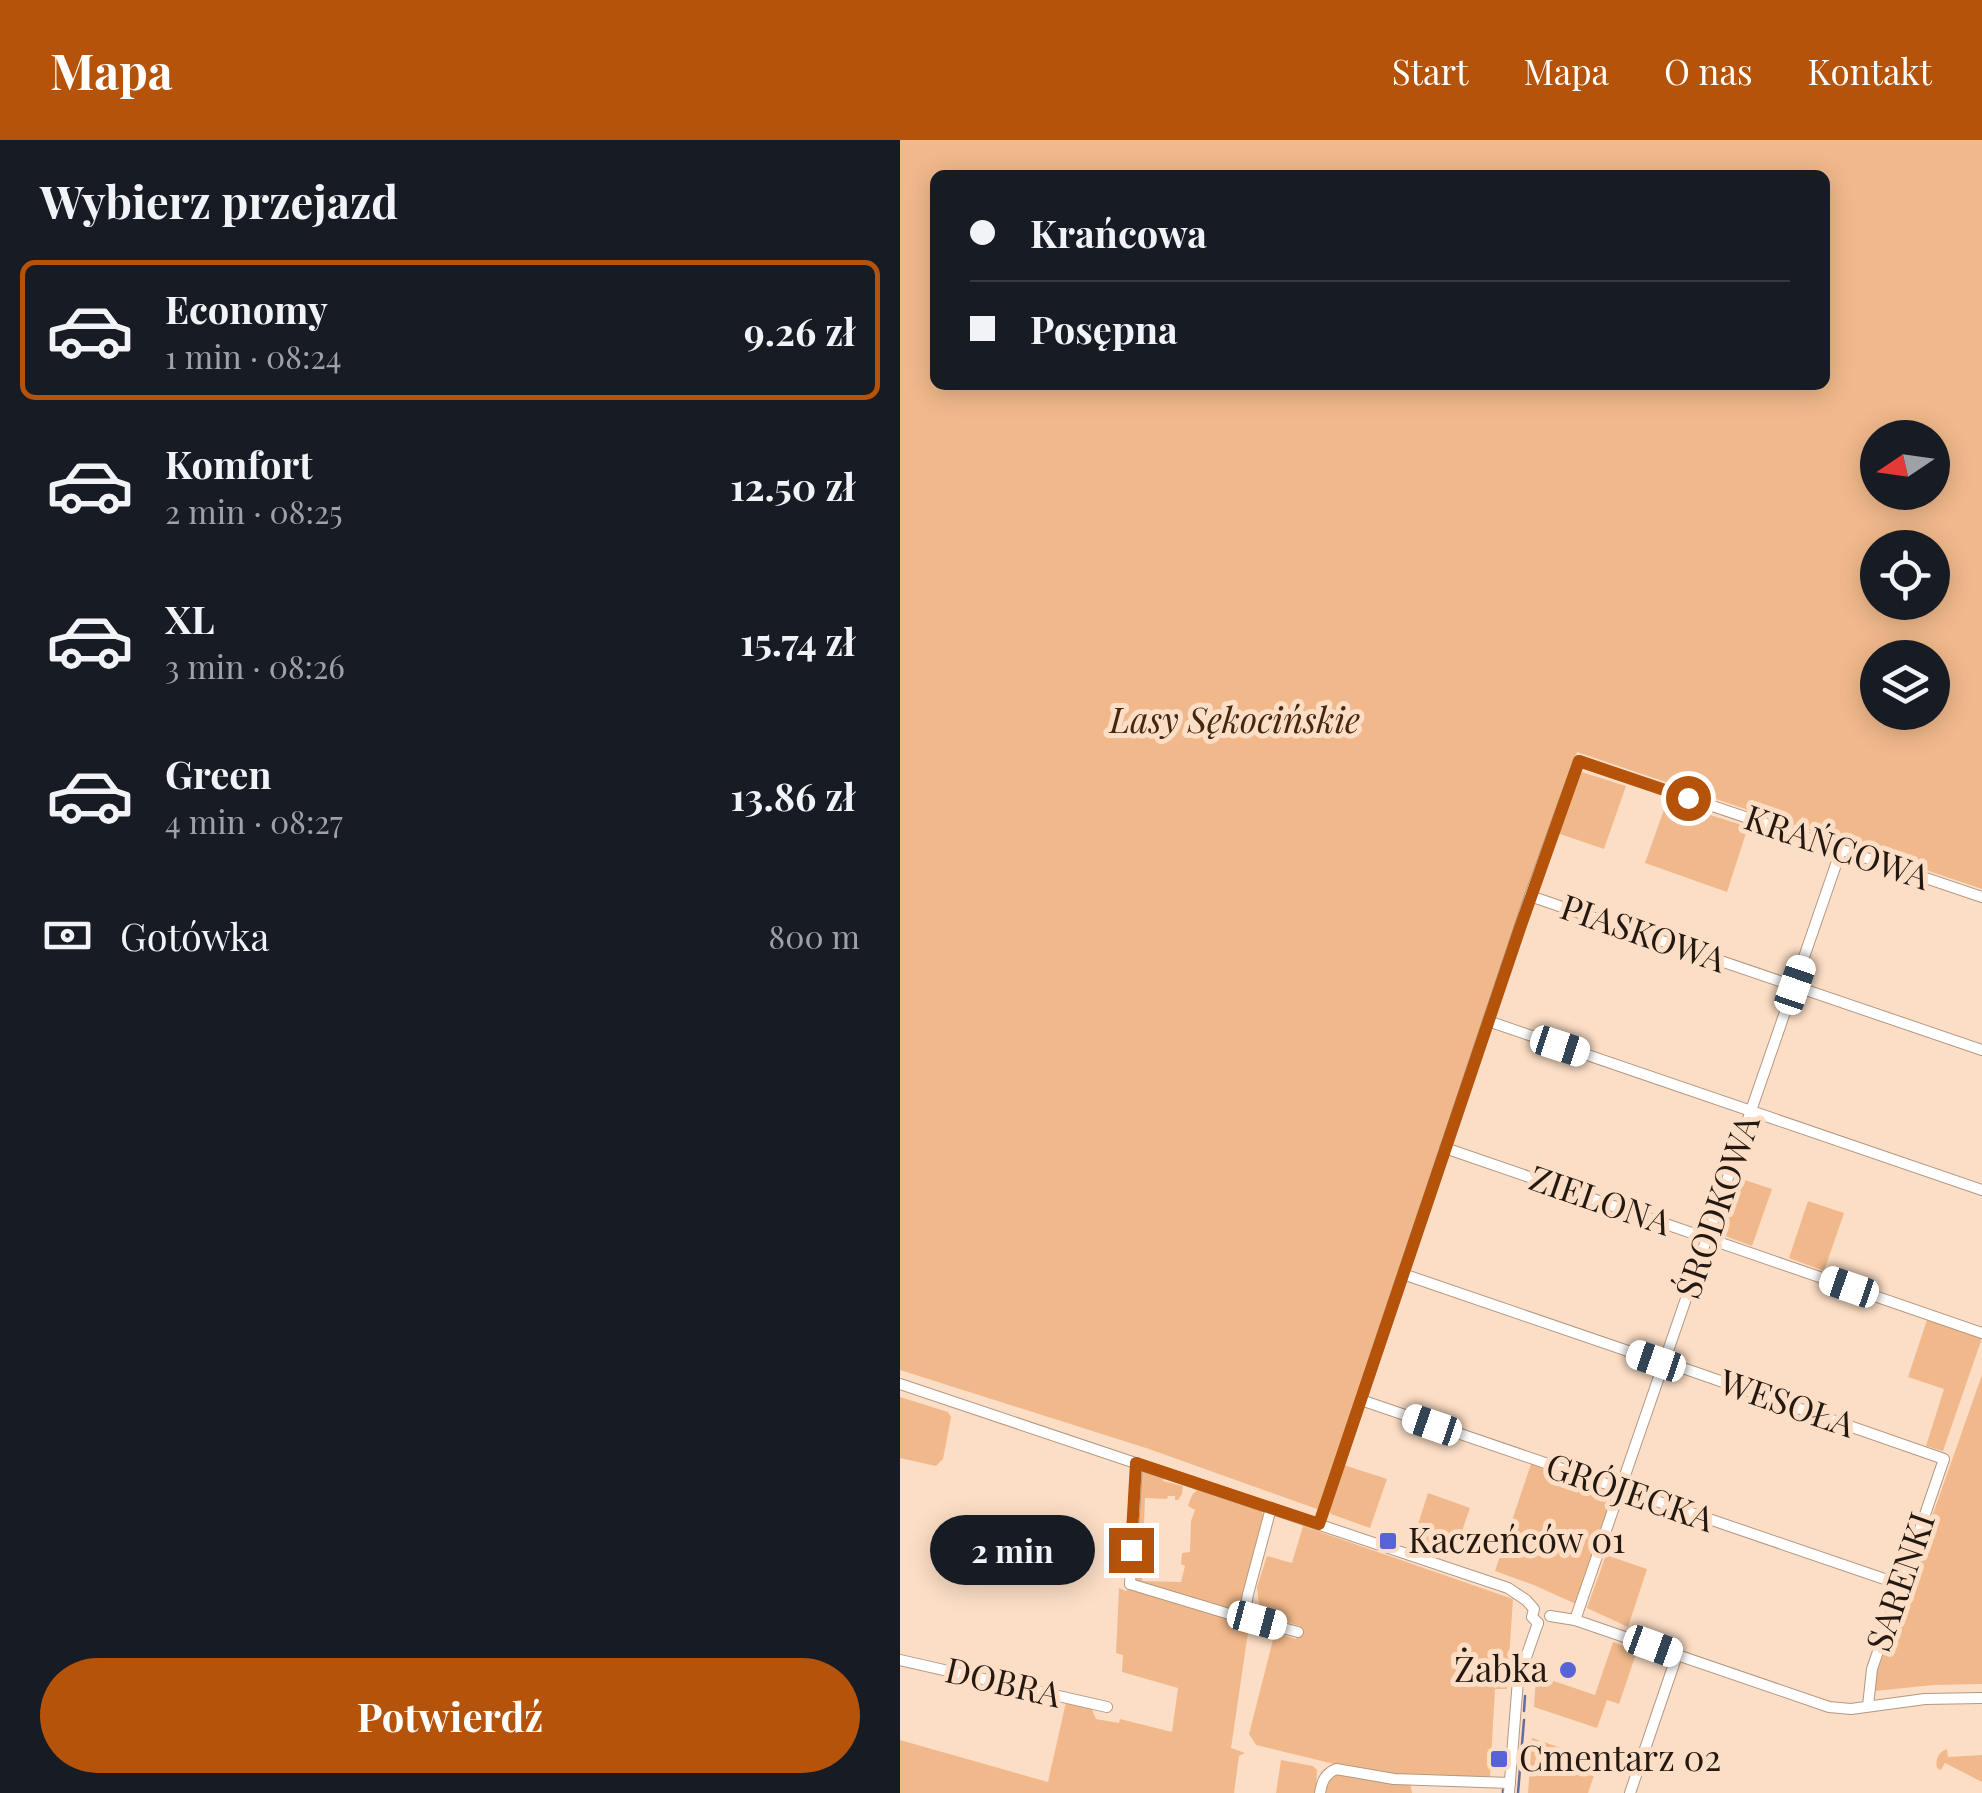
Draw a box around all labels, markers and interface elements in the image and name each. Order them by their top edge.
text: Mapa [50,38,173,102]
text: Start [1392,47,1468,94]
text: Mapa [1523,47,1609,94]
text: O nas [1664,47,1753,94]
text: Kontakt [1808,47,1932,94]
text: Wybierz przejazd [40,170,398,230]
text: Krańcowa [1030,207,1207,258]
text: Economy [165,283,328,334]
icon: car [45,285,135,375]
text: Posępna [1030,303,1178,354]
text: 9.26 zł [744,305,855,356]
text: 1 min · 08:24 [165,334,342,377]
north arrow [1860,420,1950,510]
map controls [1860,420,1950,730]
text: Komfort [165,438,313,489]
icon: car [45,440,135,530]
text: 12.50 zł [730,460,855,511]
text: 2 min · 08:25 [165,489,343,532]
button: locate [1860,530,1950,620]
text: XL [165,593,214,644]
icon: car [45,595,135,685]
text: 15.74 zł [740,615,855,666]
button: layers [1860,640,1950,730]
text: 3 min · 08:26 [165,644,345,687]
park label: Lasy Sękocińskie [1108,695,1360,742]
text: Green [165,748,272,799]
icon: car [45,750,135,840]
text: 13.86 zł [731,770,855,821]
route start [1666,776,1711,821]
street label: KRAŃCOWA [1739,792,1938,900]
text: 4 min · 08:27 [165,799,343,842]
street label: PIASKOWA [1555,881,1734,982]
icon: cash [40,908,95,963]
text: Gotówka [120,910,269,961]
text: 800 m [769,914,860,957]
car [1771,952,1819,1018]
car [1527,1022,1593,1070]
street label: ŚRODKOWA [1662,1107,1769,1304]
street label: ZIELONA [1524,1153,1679,1245]
car [1816,1263,1882,1311]
car [1623,1337,1689,1385]
street label: WESOŁA [1713,1356,1863,1447]
car [1399,1401,1465,1449]
street label: GRÓJECKA [1541,1440,1722,1542]
street label: SARENKI [1853,1506,1944,1657]
callout: 2 min [931,1515,1096,1585]
place label: Kaczeńców 01 [1408,1515,1625,1562]
text: 2 min [971,1528,1054,1571]
route end [1109,1528,1154,1573]
marker: Kaczeńców 01 [1377,1530,1399,1552]
car [1224,1598,1290,1642]
car [1620,1622,1686,1670]
street label: DOBRA [941,1644,1067,1717]
place label: Żabka [1454,1644,1549,1691]
button: Potwierdź [40,1658,860,1773]
marker: Żabka [1557,1659,1579,1681]
place label: Cmentarz 02 [1519,1733,1721,1780]
marker: Cmentarz 02 [1488,1748,1510,1770]

